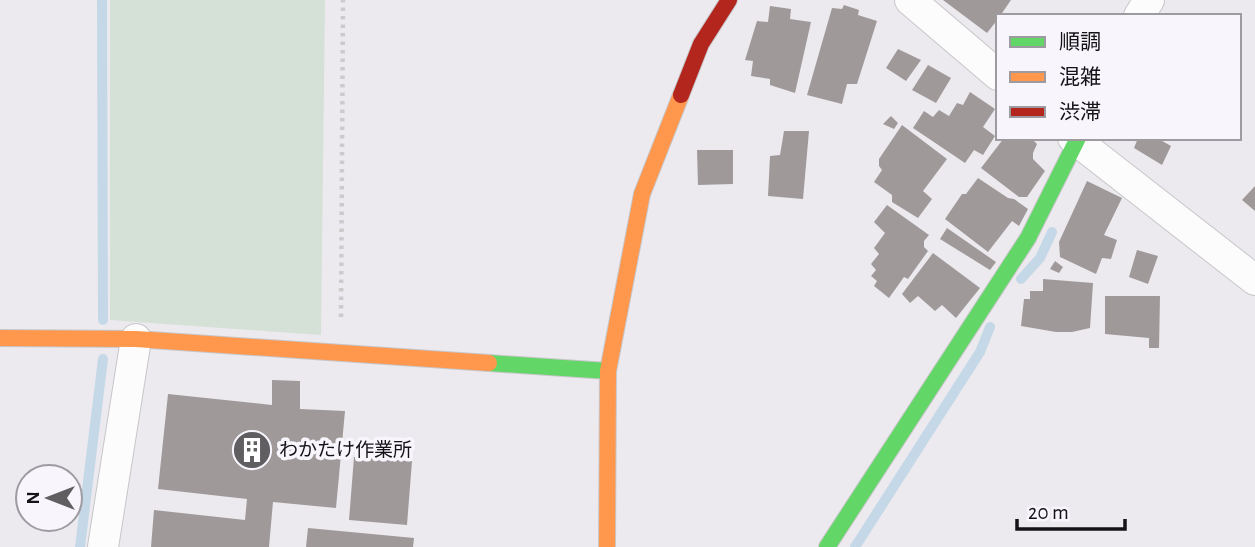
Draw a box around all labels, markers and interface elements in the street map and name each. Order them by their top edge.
legend [996,14,1241,140]
text: 順調 [1059,31,1101,53]
text: 混雑 [1059,66,1101,88]
text: 渋滞 [1059,101,1101,123]
building icon: わかたけ作業所 [231,429,273,471]
place label: わかたけ作業所 [279,440,412,460]
north arrow [14,463,84,533]
scale bar [1017,488,1126,532]
text: N [24,491,43,505]
text: 20 m [1028,502,1069,523]

